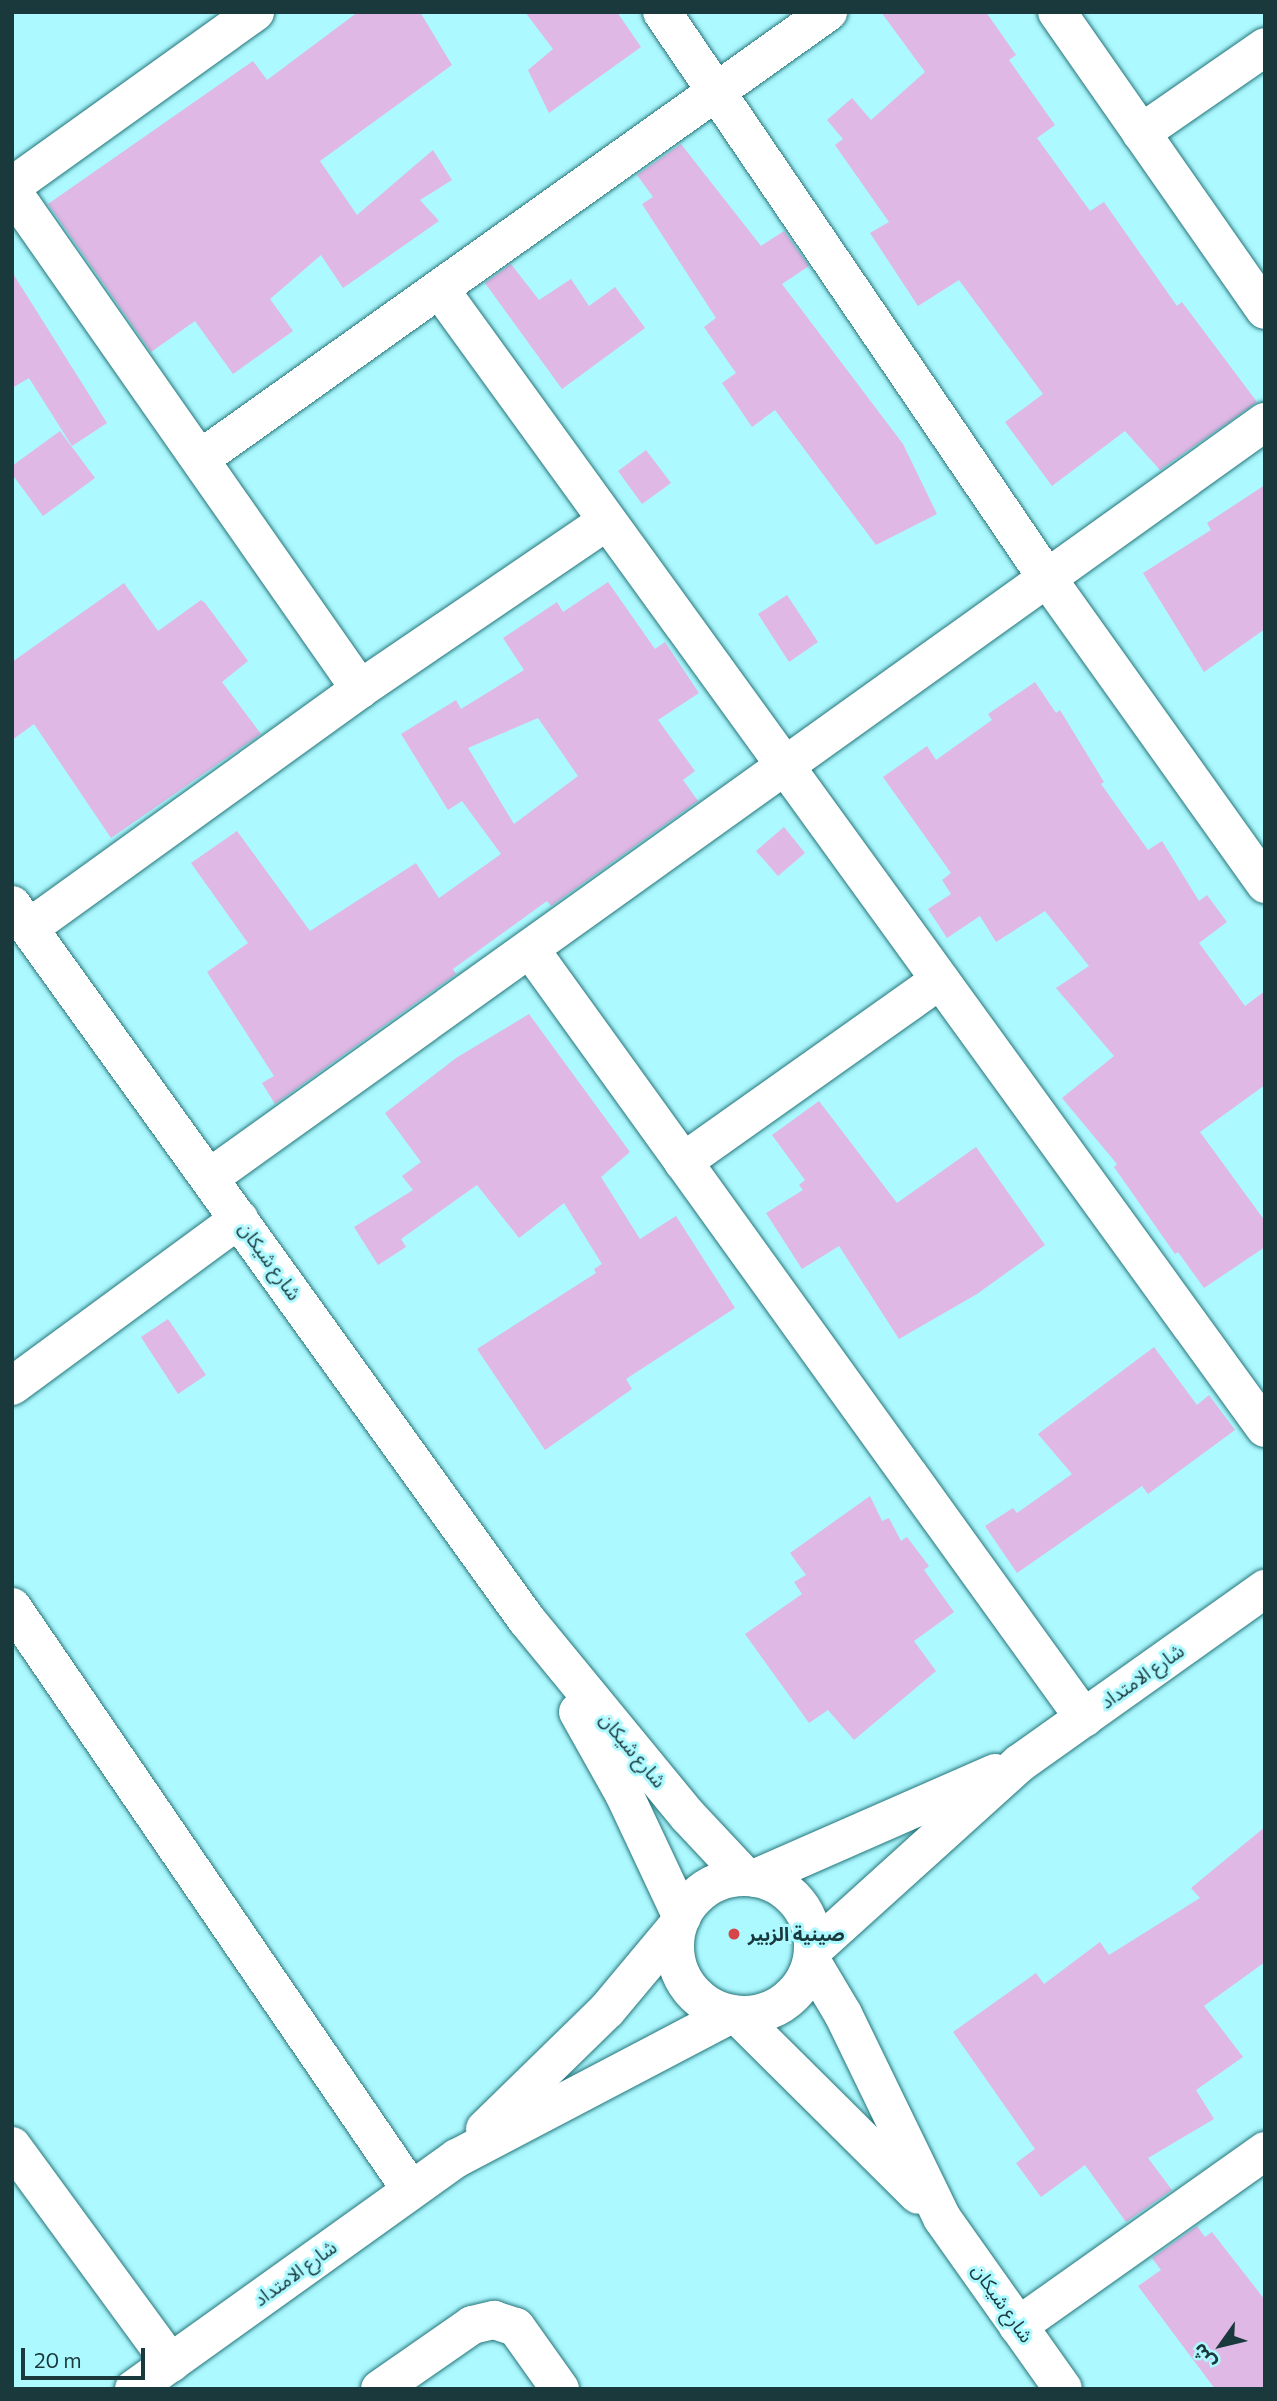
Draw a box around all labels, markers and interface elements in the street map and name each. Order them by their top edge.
street label: شارع شيكان [234,1218,306,1304]
street label: شارع الامتداد [1096,1639,1188,1713]
street label: شارع شيكان [595,1708,671,1792]
place label: صينية الزبير [748,1923,845,1945]
marker: صينية الزبير [726,1926,742,1942]
street label: شارع الامتداد [249,2235,341,2311]
street label: شارع شيكان [968,2259,1038,2347]
north arrow [1186,2310,1256,2380]
scale bar [24,2334,149,2378]
text: ش [1186,2340,1220,2374]
text: 20 m [34,2347,82,2372]

